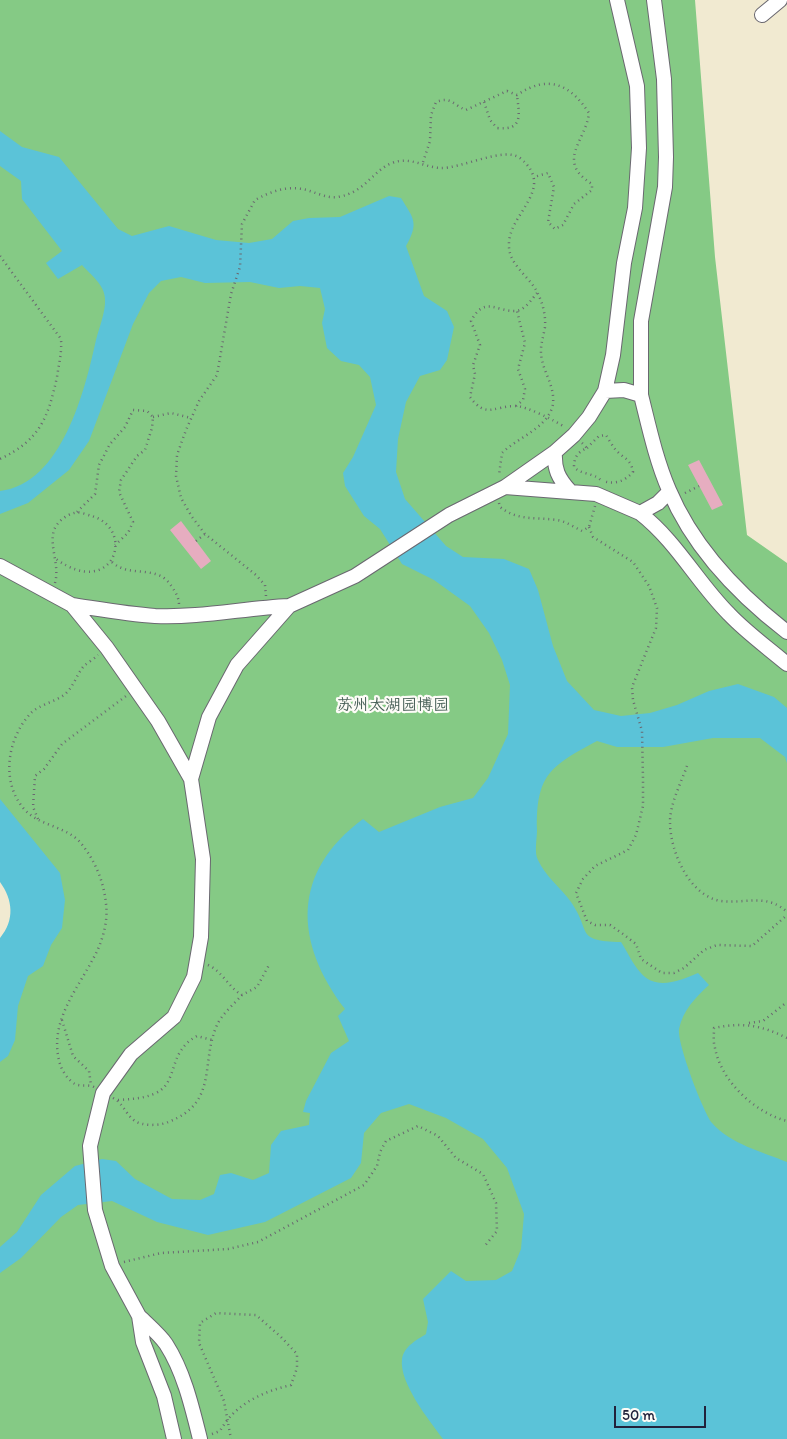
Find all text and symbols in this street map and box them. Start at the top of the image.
park label: 苏州太湖园博园 [337,696,449,716]
scale bar [617,1396,710,1428]
text: 50 m [622,1406,655,1424]

